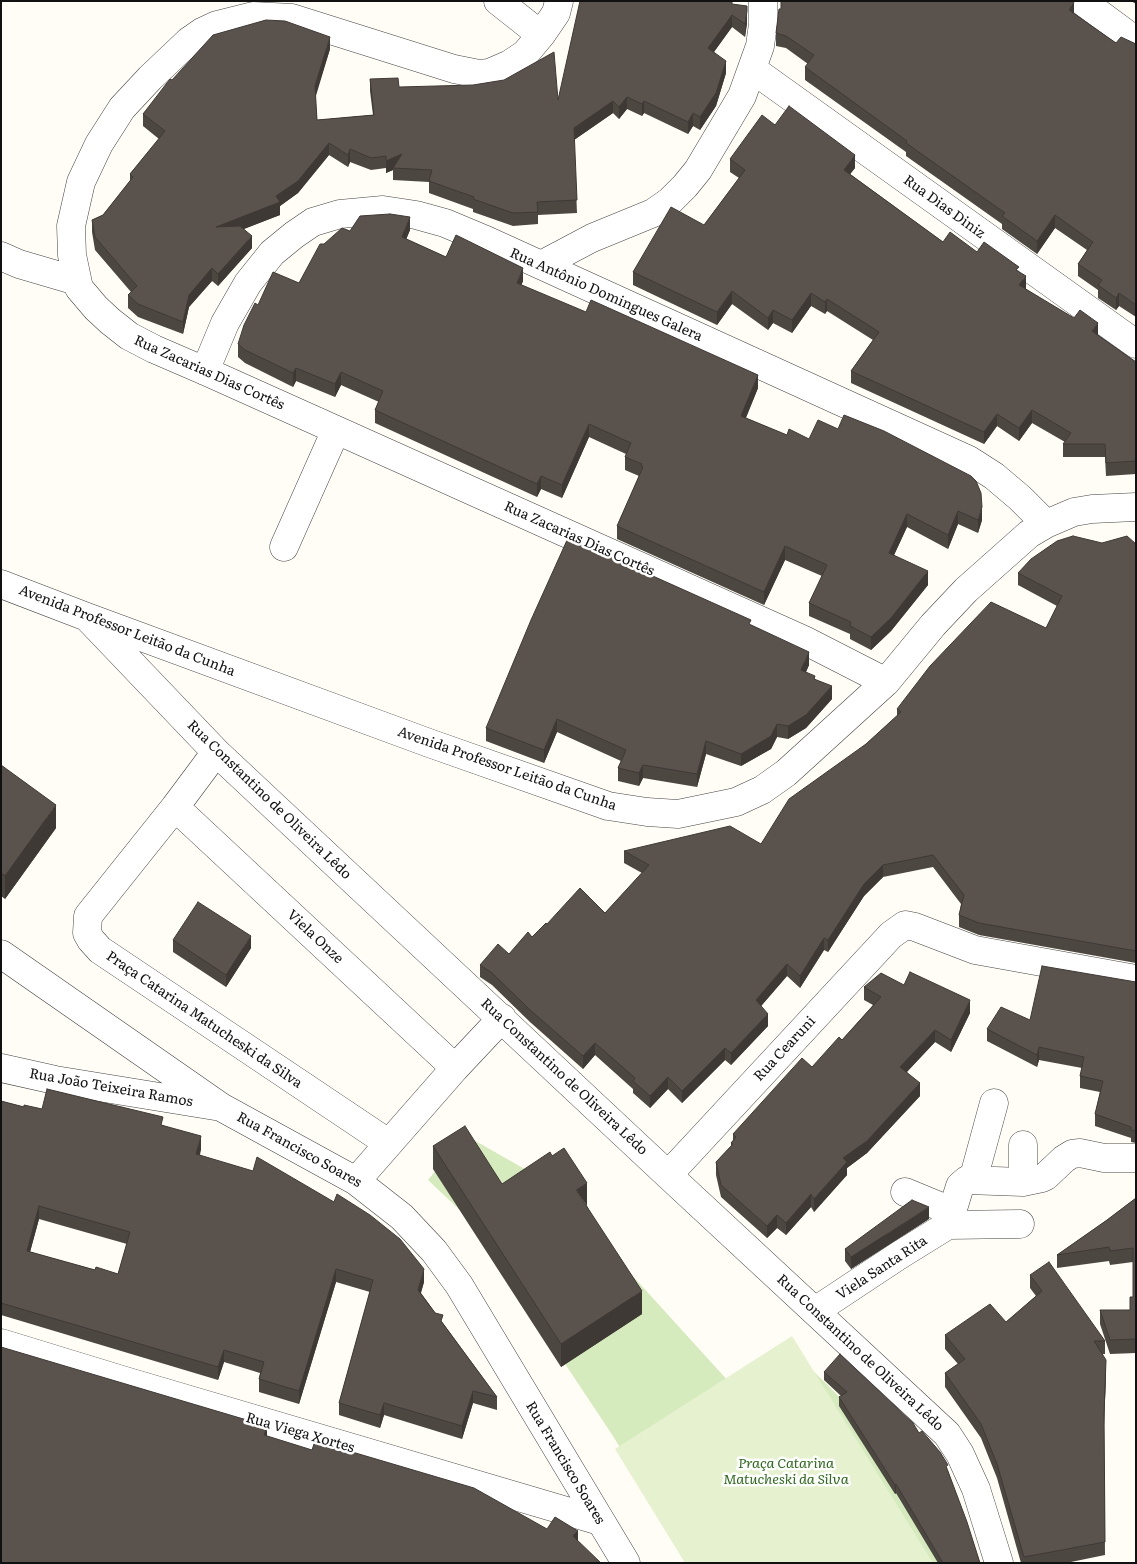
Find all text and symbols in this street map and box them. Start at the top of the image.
street label: Rua Dias Diniz [900,172,988,242]
street label: Rua Antônio Domingues Galera [507,245,705,345]
street label: Rua Zacarias Dias Cortês [131,332,287,414]
street label: Rua Zacarias Dias Cortês [501,498,657,580]
street label: Avenida Professor Leitão da Cunha [16,582,238,680]
street label: Rua Constantino de Oliveira Lêdo [183,717,355,883]
street label: Avenida Professor Leitão da Cunha [395,724,619,814]
street label: Viela Onze [283,907,347,967]
street label: Praça Catarina Matucheski da Silva [103,948,305,1092]
street label: Rua Constantino de Oliveira Lêdo [477,995,651,1159]
street label: Rua Cearuni [751,1013,819,1085]
street label: Rua João Teixeira Ramos [28,1065,194,1111]
street label: Rua Francisco Soares [234,1109,364,1191]
street label: Viela Santa Rita [834,1232,930,1304]
street label: Rua Constantino de Oliveira Lêdo [773,1271,947,1435]
street label: Rua Francisco Soares [522,1399,608,1527]
street label: Rua Viega Xortes [244,1409,356,1457]
park label: Praça Catarina Matucheski da Silva [723,1456,849,1488]

